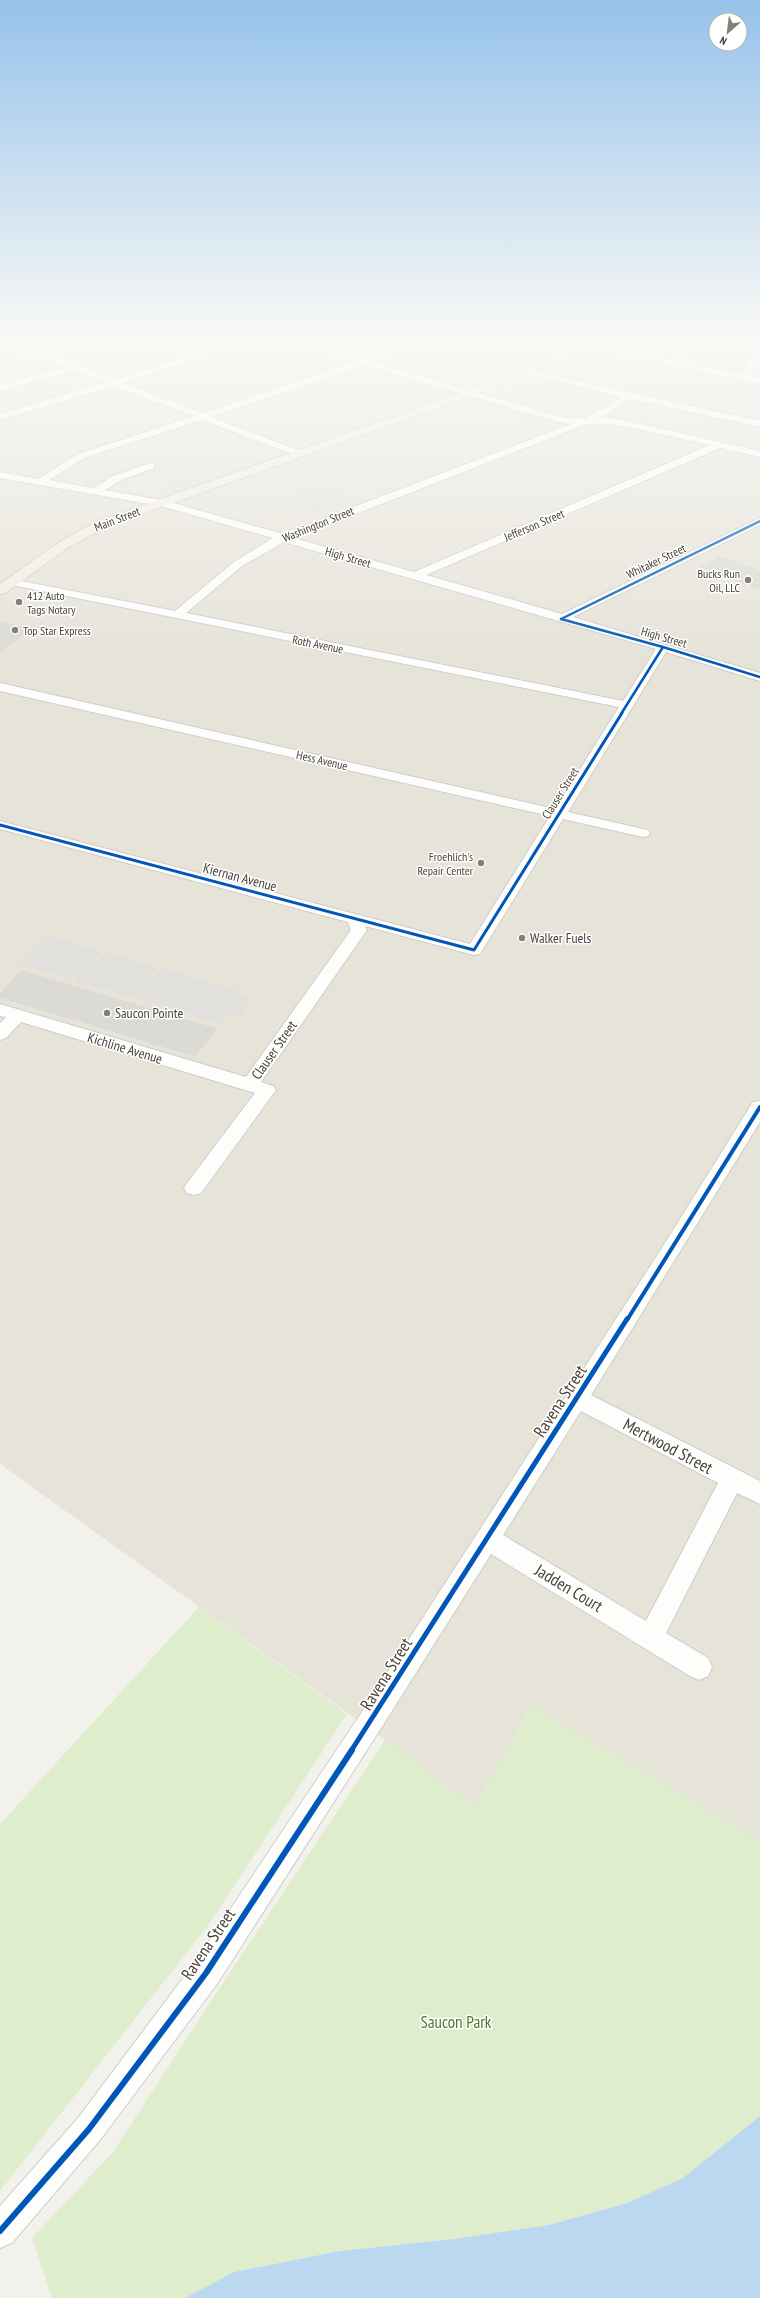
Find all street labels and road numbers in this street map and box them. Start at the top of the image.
street label: Main Street [92,503,143,535]
street label: Washington Street [280,503,357,545]
street label: Jefferson Street [501,505,567,545]
street label: Whitaker Street [624,540,689,582]
street label: High Street [323,543,373,571]
street label: High Street [639,623,689,651]
street label: Roth Avenue [291,632,345,656]
street label: Hess Avenue [295,747,349,773]
street label: Clauser Street [538,764,582,822]
street label: Kiernan Avenue [201,859,279,896]
street label: Clauser Street [247,1017,301,1083]
street label: Kichline Avenue [85,1028,165,1068]
street label: Ravena Street [529,1361,592,1441]
street label: Mertwood Street [619,1413,717,1479]
street label: Jadden Court [530,1559,607,1617]
street label: Ravena Street [355,1633,417,1714]
street label: Ravena Street [176,1904,240,1984]

